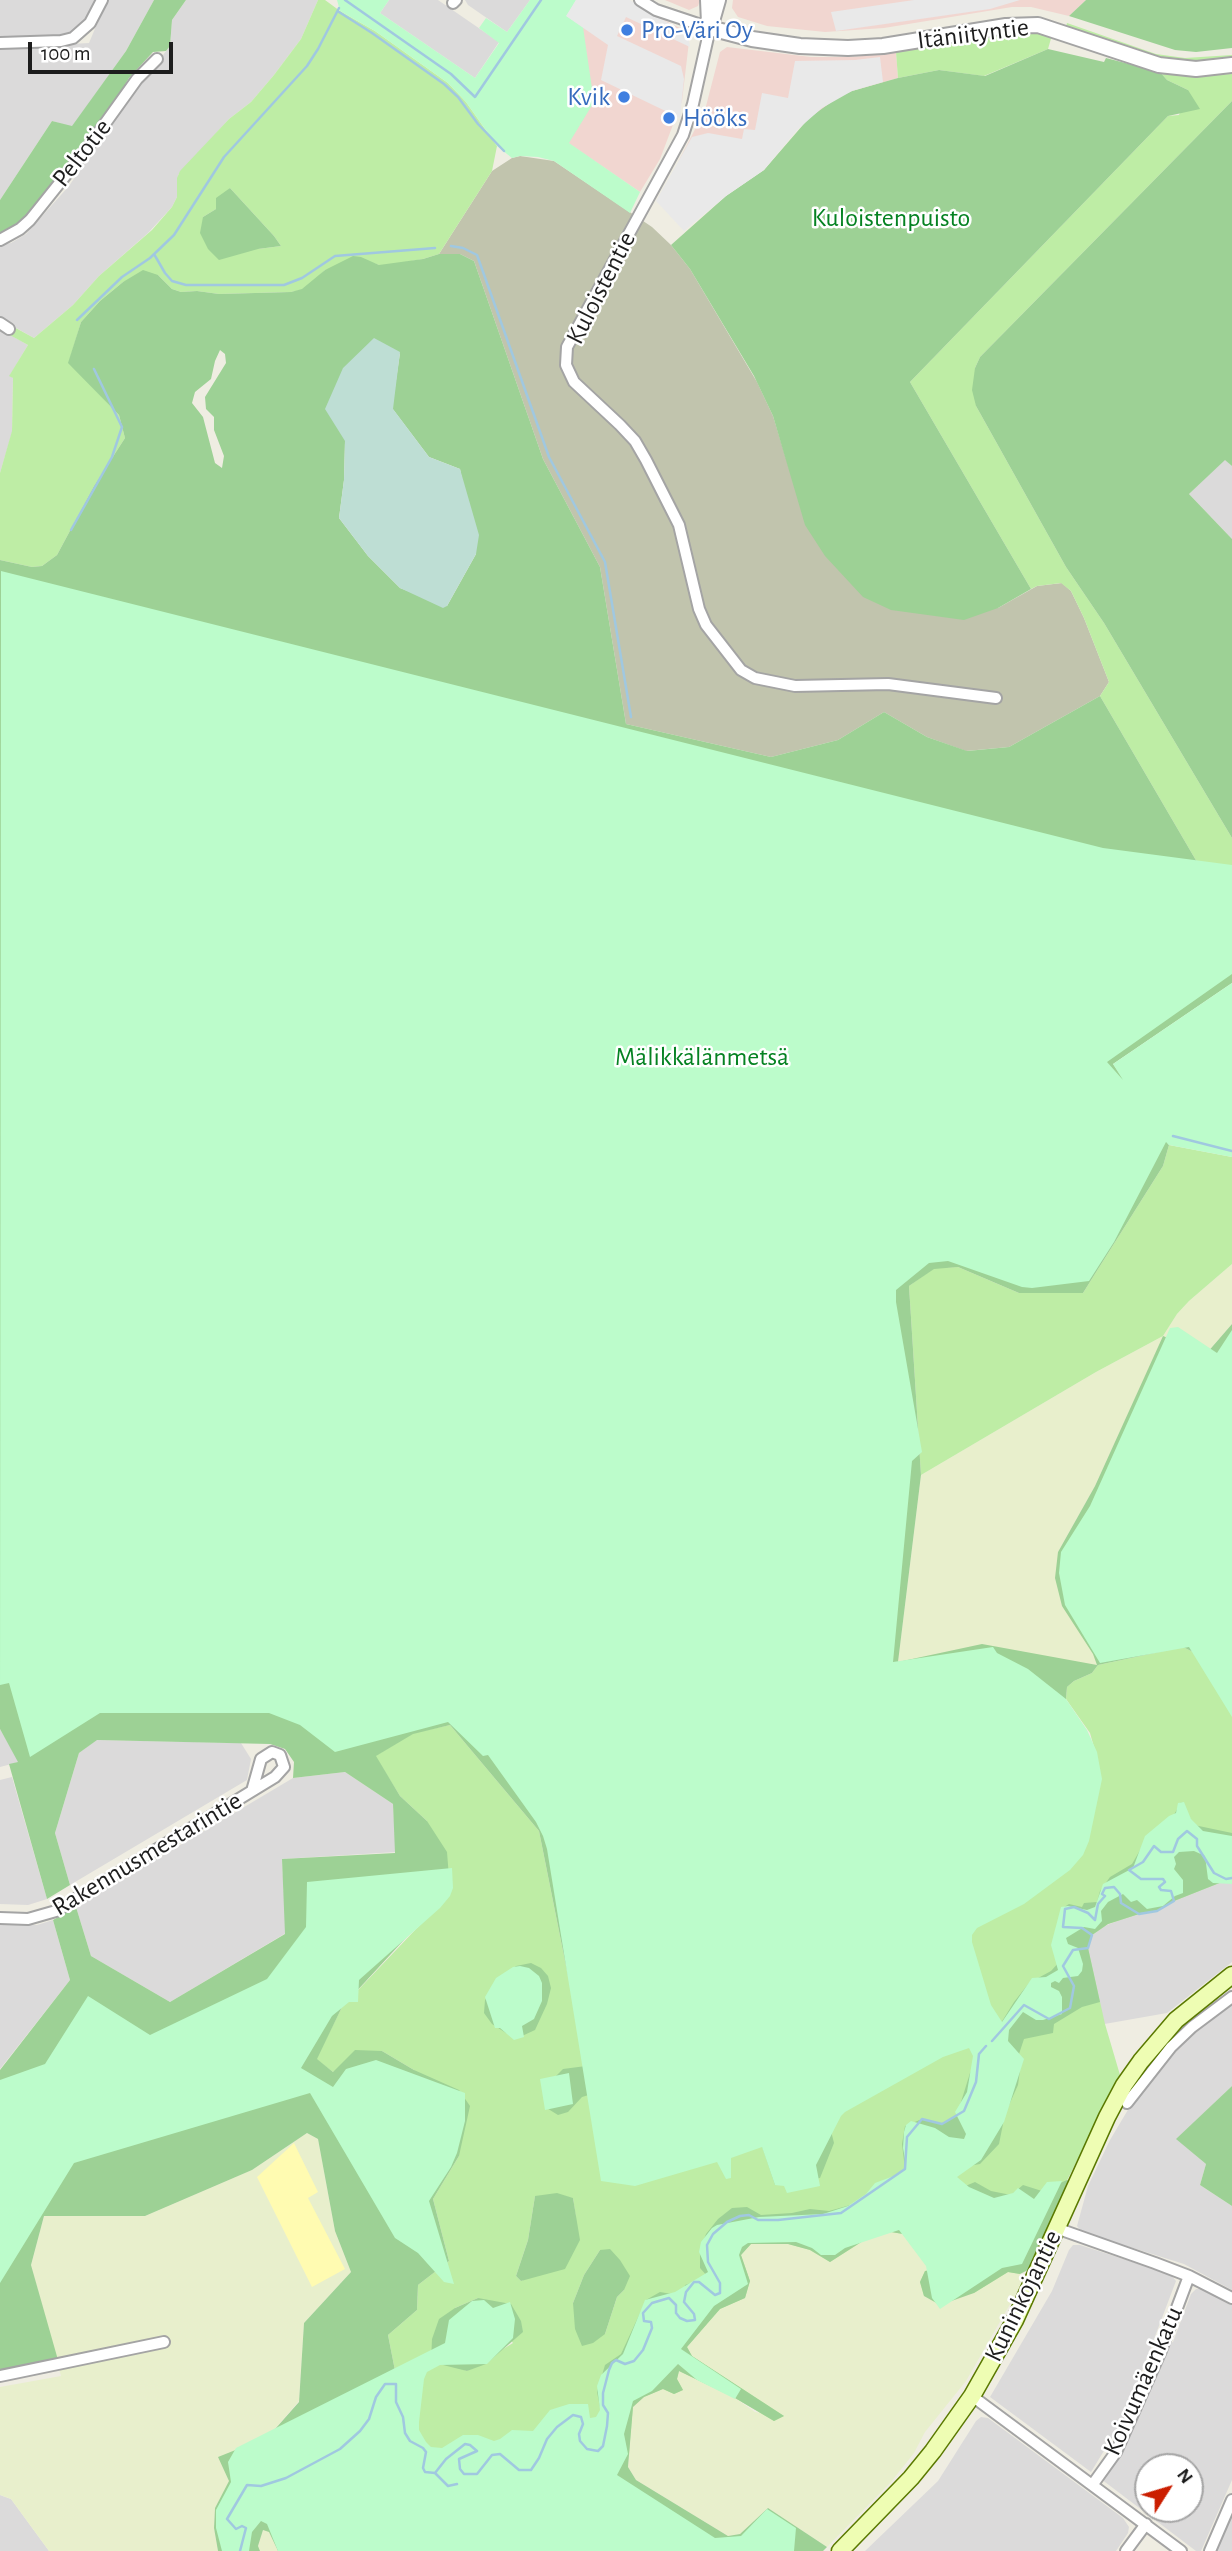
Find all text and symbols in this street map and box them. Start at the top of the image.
street label: Itäniityntie [915,12,1031,56]
place label: Pro-Väri Oy [641,14,753,46]
marker: Pro-Väri Oy [619,22,635,38]
scale bar [32,28,177,72]
text: 100 m [41,43,91,64]
place label: Kvik [567,81,610,113]
marker: Kvik [616,89,632,105]
place label: Hööks [683,102,747,134]
marker: Hööks [661,110,677,126]
street label: Peltotie [46,113,118,193]
park label: Kuloistenpuisto [812,202,970,234]
street label: Kuloistentie [559,227,643,349]
park label: Mälikkälänmetsä [615,1041,789,1073]
street label: Rakennusmestarintie [46,1785,248,1923]
street label: Kuninkojantie [978,2225,1068,2367]
street label: Koivumäenkatu [1096,2302,1190,2460]
north arrow [1134,2453,1204,2523]
text: N [1173,2465,1196,2487]

